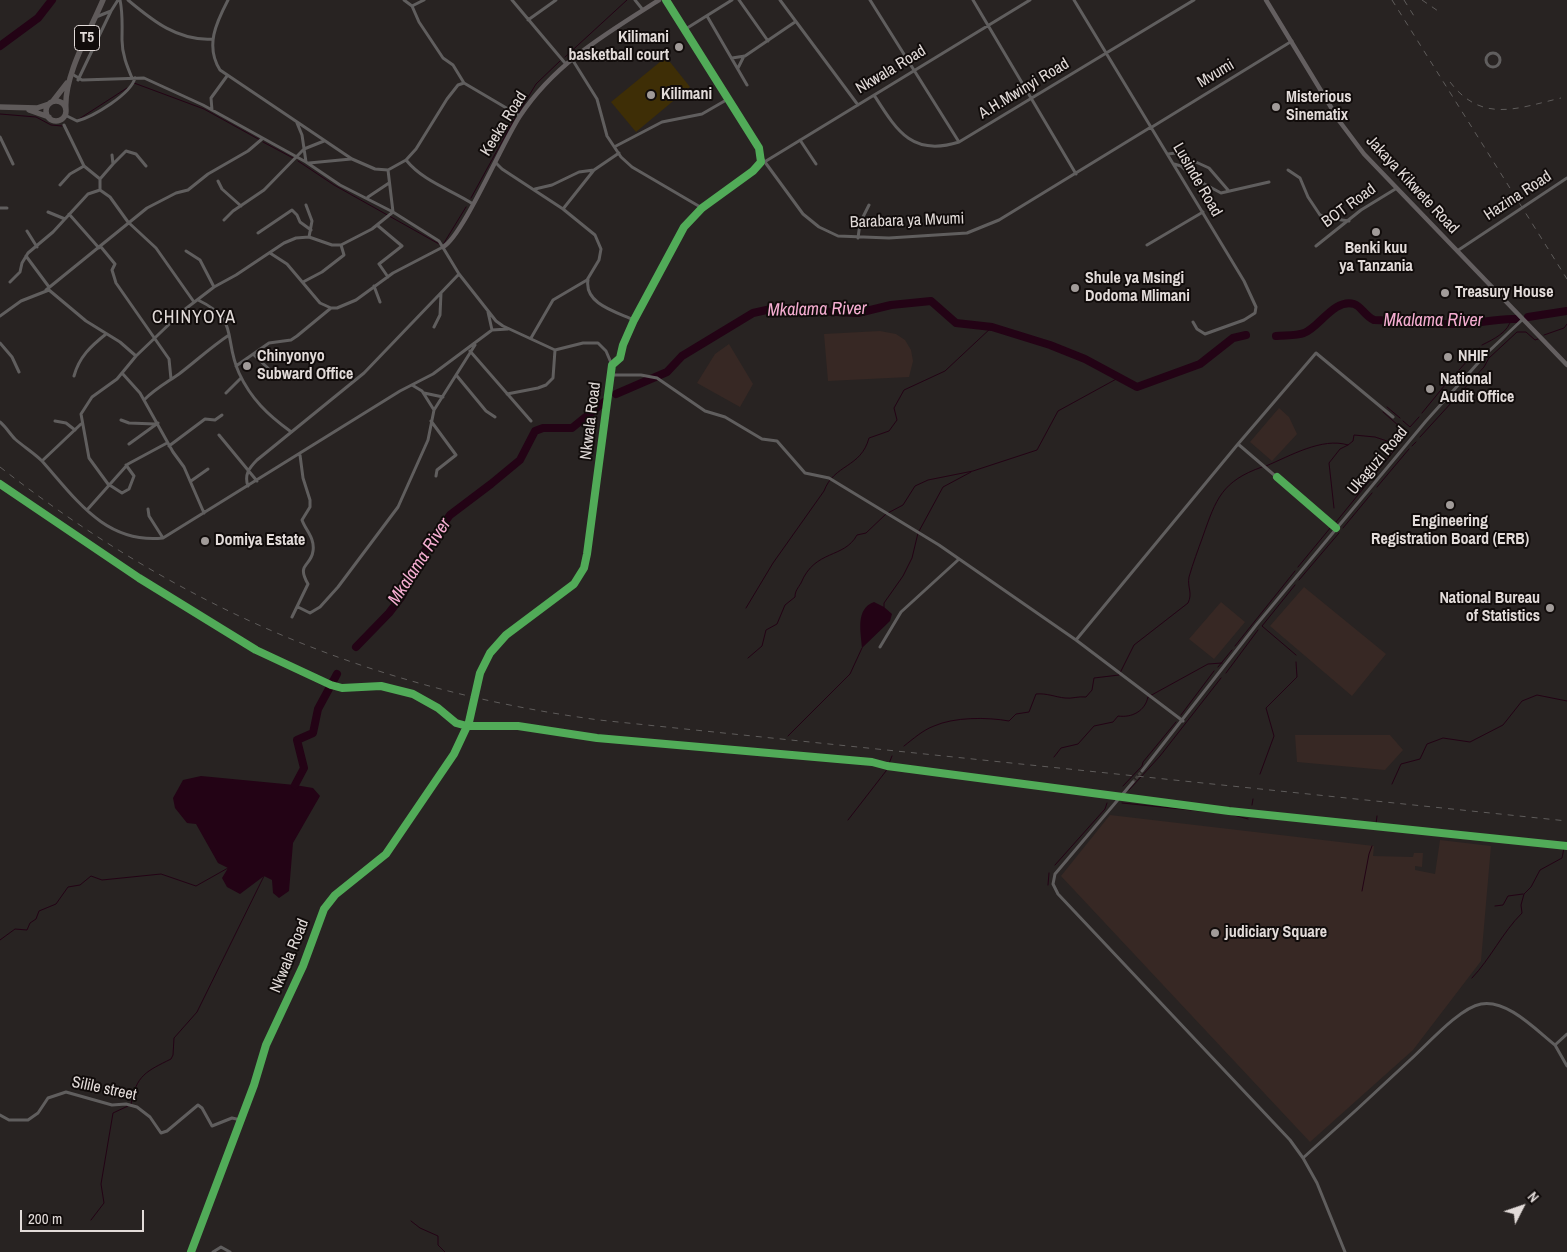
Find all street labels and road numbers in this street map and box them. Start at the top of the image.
road number: T5 [74,26,100,50]
street label: Nkwala Road [853,42,929,98]
street label: A.H.Mwinyi Road [975,54,1073,124]
street label: Mvumi [1194,56,1238,92]
street label: Keeka Road [477,88,531,160]
street label: Jakaya Kikwete Road [1362,132,1462,238]
street label: Lusinde Road [1168,140,1226,220]
street label: Hazina Road [1481,167,1555,225]
street label: BOT Road [1318,180,1380,232]
street label: Barabara ya Mvumi [849,209,965,233]
street label: Nkwala Road [577,381,605,461]
street label: Ukaguzi Road [1344,423,1412,499]
street label: Nkwala Road [266,916,314,996]
street label: Silile street [70,1073,138,1105]

